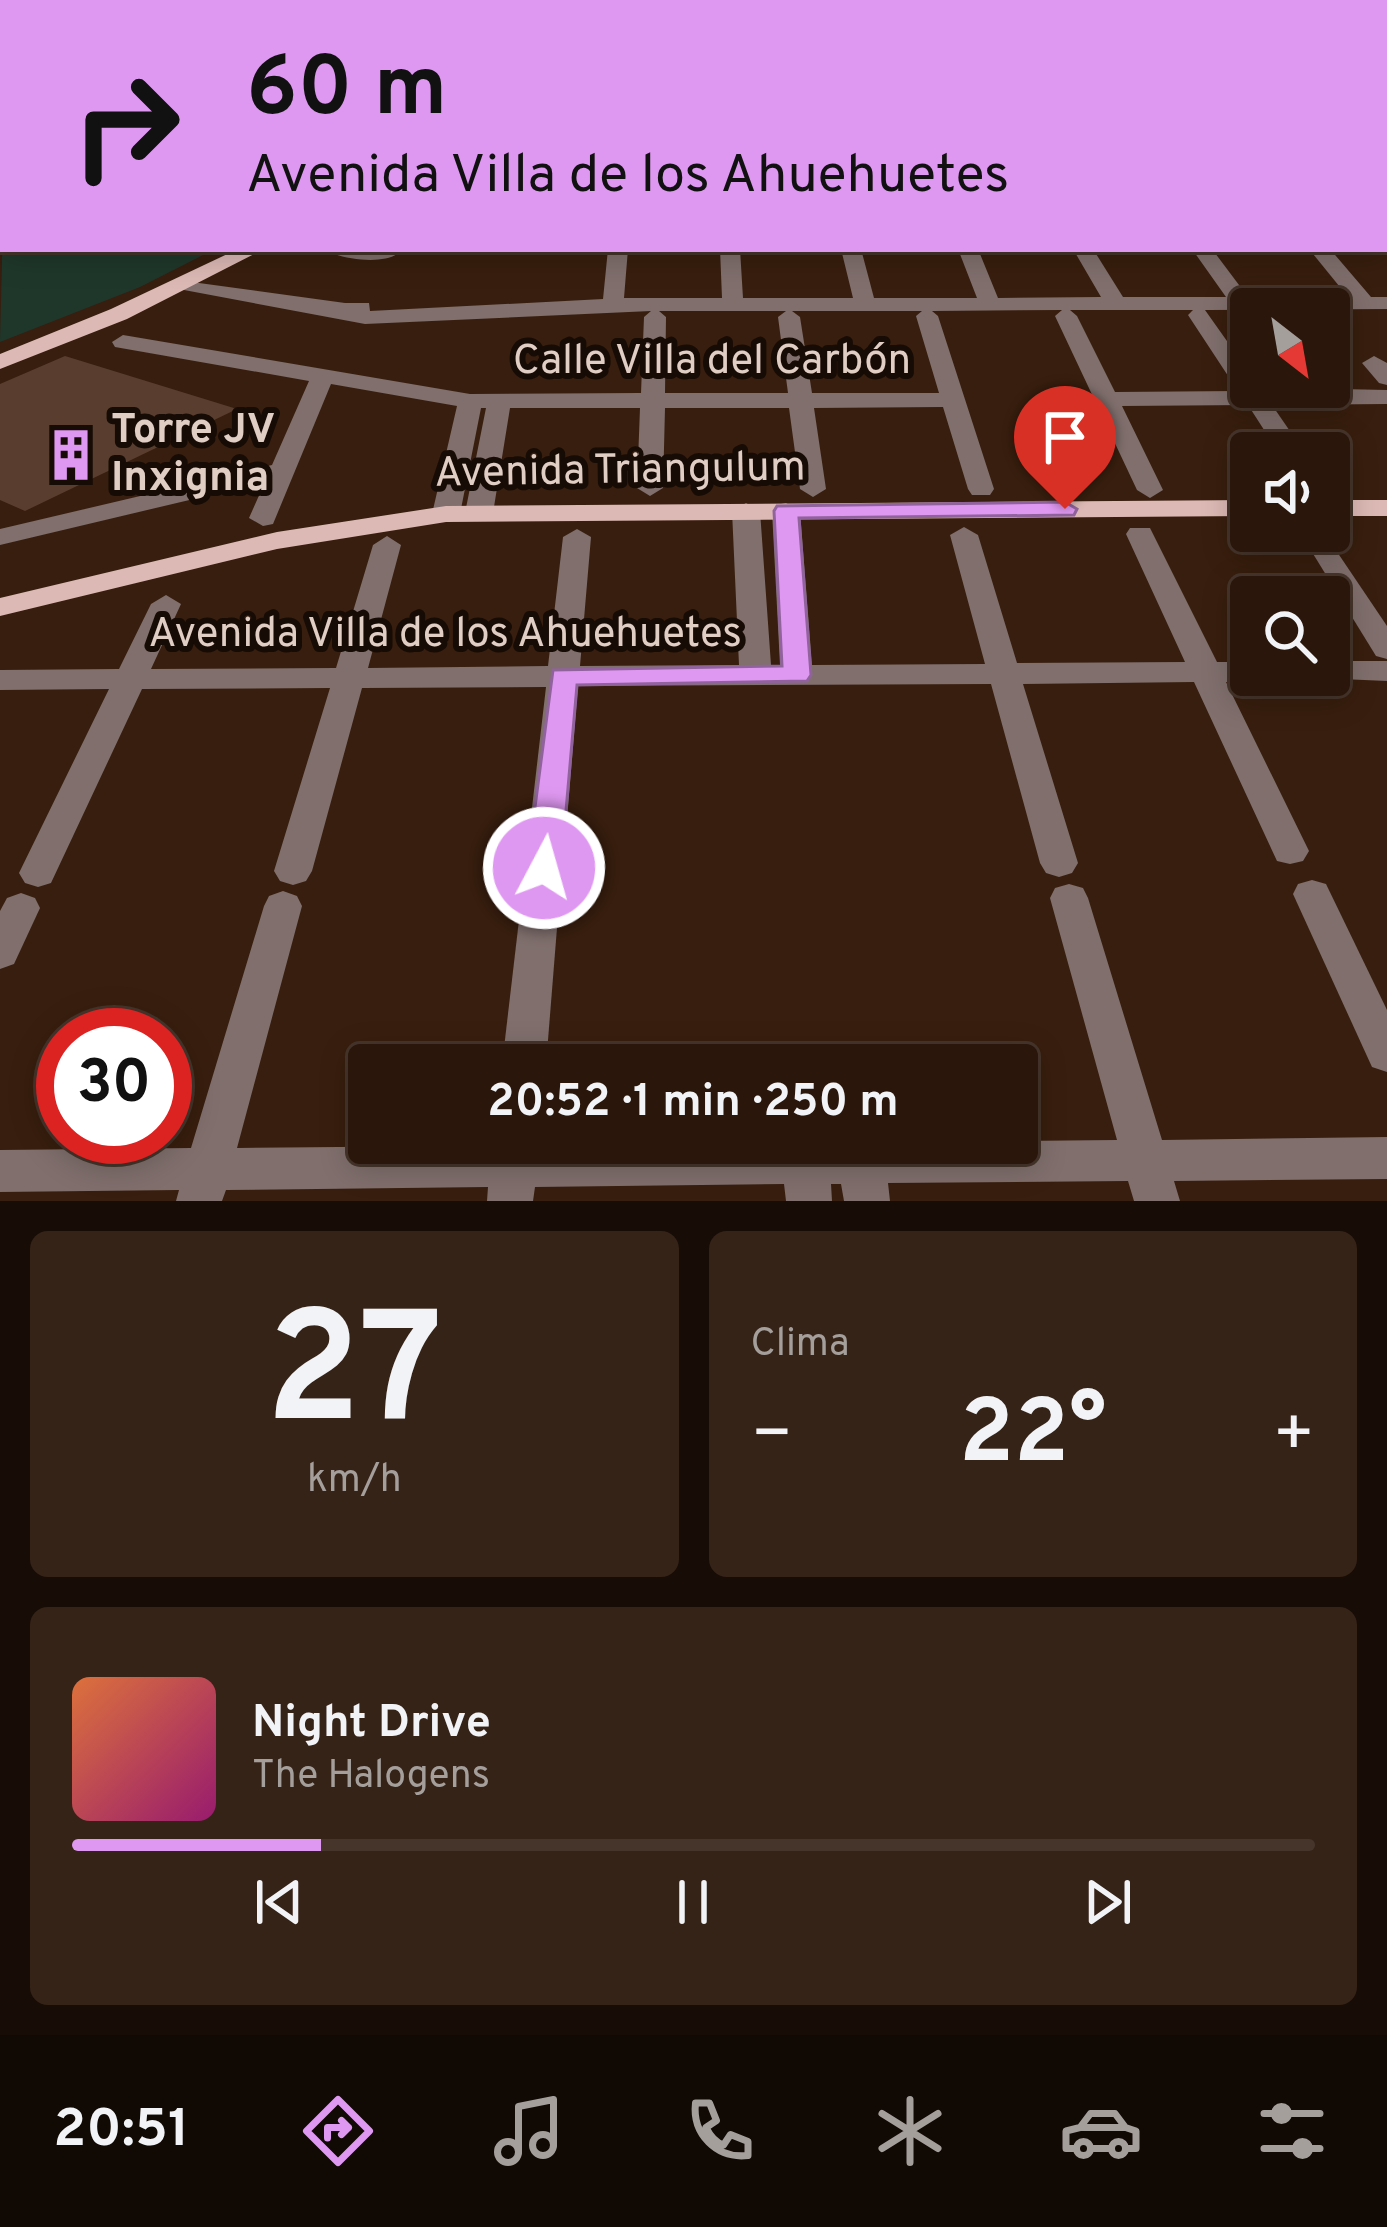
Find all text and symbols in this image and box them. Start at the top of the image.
text: 60 m [246,39,447,145]
icon: right [48,48,204,204]
text: Avenida Villa de los Ahuehuetes [246,143,1009,212]
north arrow [1230,288,1350,408]
map controls [1230,288,1350,696]
street label: Calle Villa del Carbón [513,336,911,389]
pin [1014,386,1116,509]
icon: arrive [1032,404,1098,470]
place label: Torre JV Inxignia [111,405,275,506]
building icon: Torre JV Inxignia [42,426,100,484]
button: sound [1230,432,1350,552]
street label: Avenida Triangulum [434,442,806,502]
button: search [1230,576,1350,696]
street label: Avenida Villa de los Ahuehuetes [148,609,742,662]
position arrow [481,805,607,931]
speed limit sign: 30 [36,1008,192,1164]
text: 20:52 · 1 min · 250 m [487,1075,899,1132]
text: 27 [265,1280,443,1478]
text: Clima [751,1321,850,1370]
text: 22° [959,1381,1107,1494]
text: − [751,1396,793,1479]
text: + [1272,1396,1315,1479]
text: km/h [307,1457,402,1506]
text: Night Drive [252,1696,491,1753]
text: The Halogens [252,1753,490,1802]
icon: previous [246,1869,312,1935]
icon: pause [660,1869,726,1935]
icon: next [1075,1869,1141,1935]
icon: directions [296,2089,380,2173]
icon: music [487,2089,571,2173]
icon: phone [678,2089,762,2173]
icon: climate [868,2089,952,2173]
icon: car [1059,2089,1143,2173]
icon: filters [1250,2089,1334,2173]
text: 20:51 [53,2097,190,2166]

